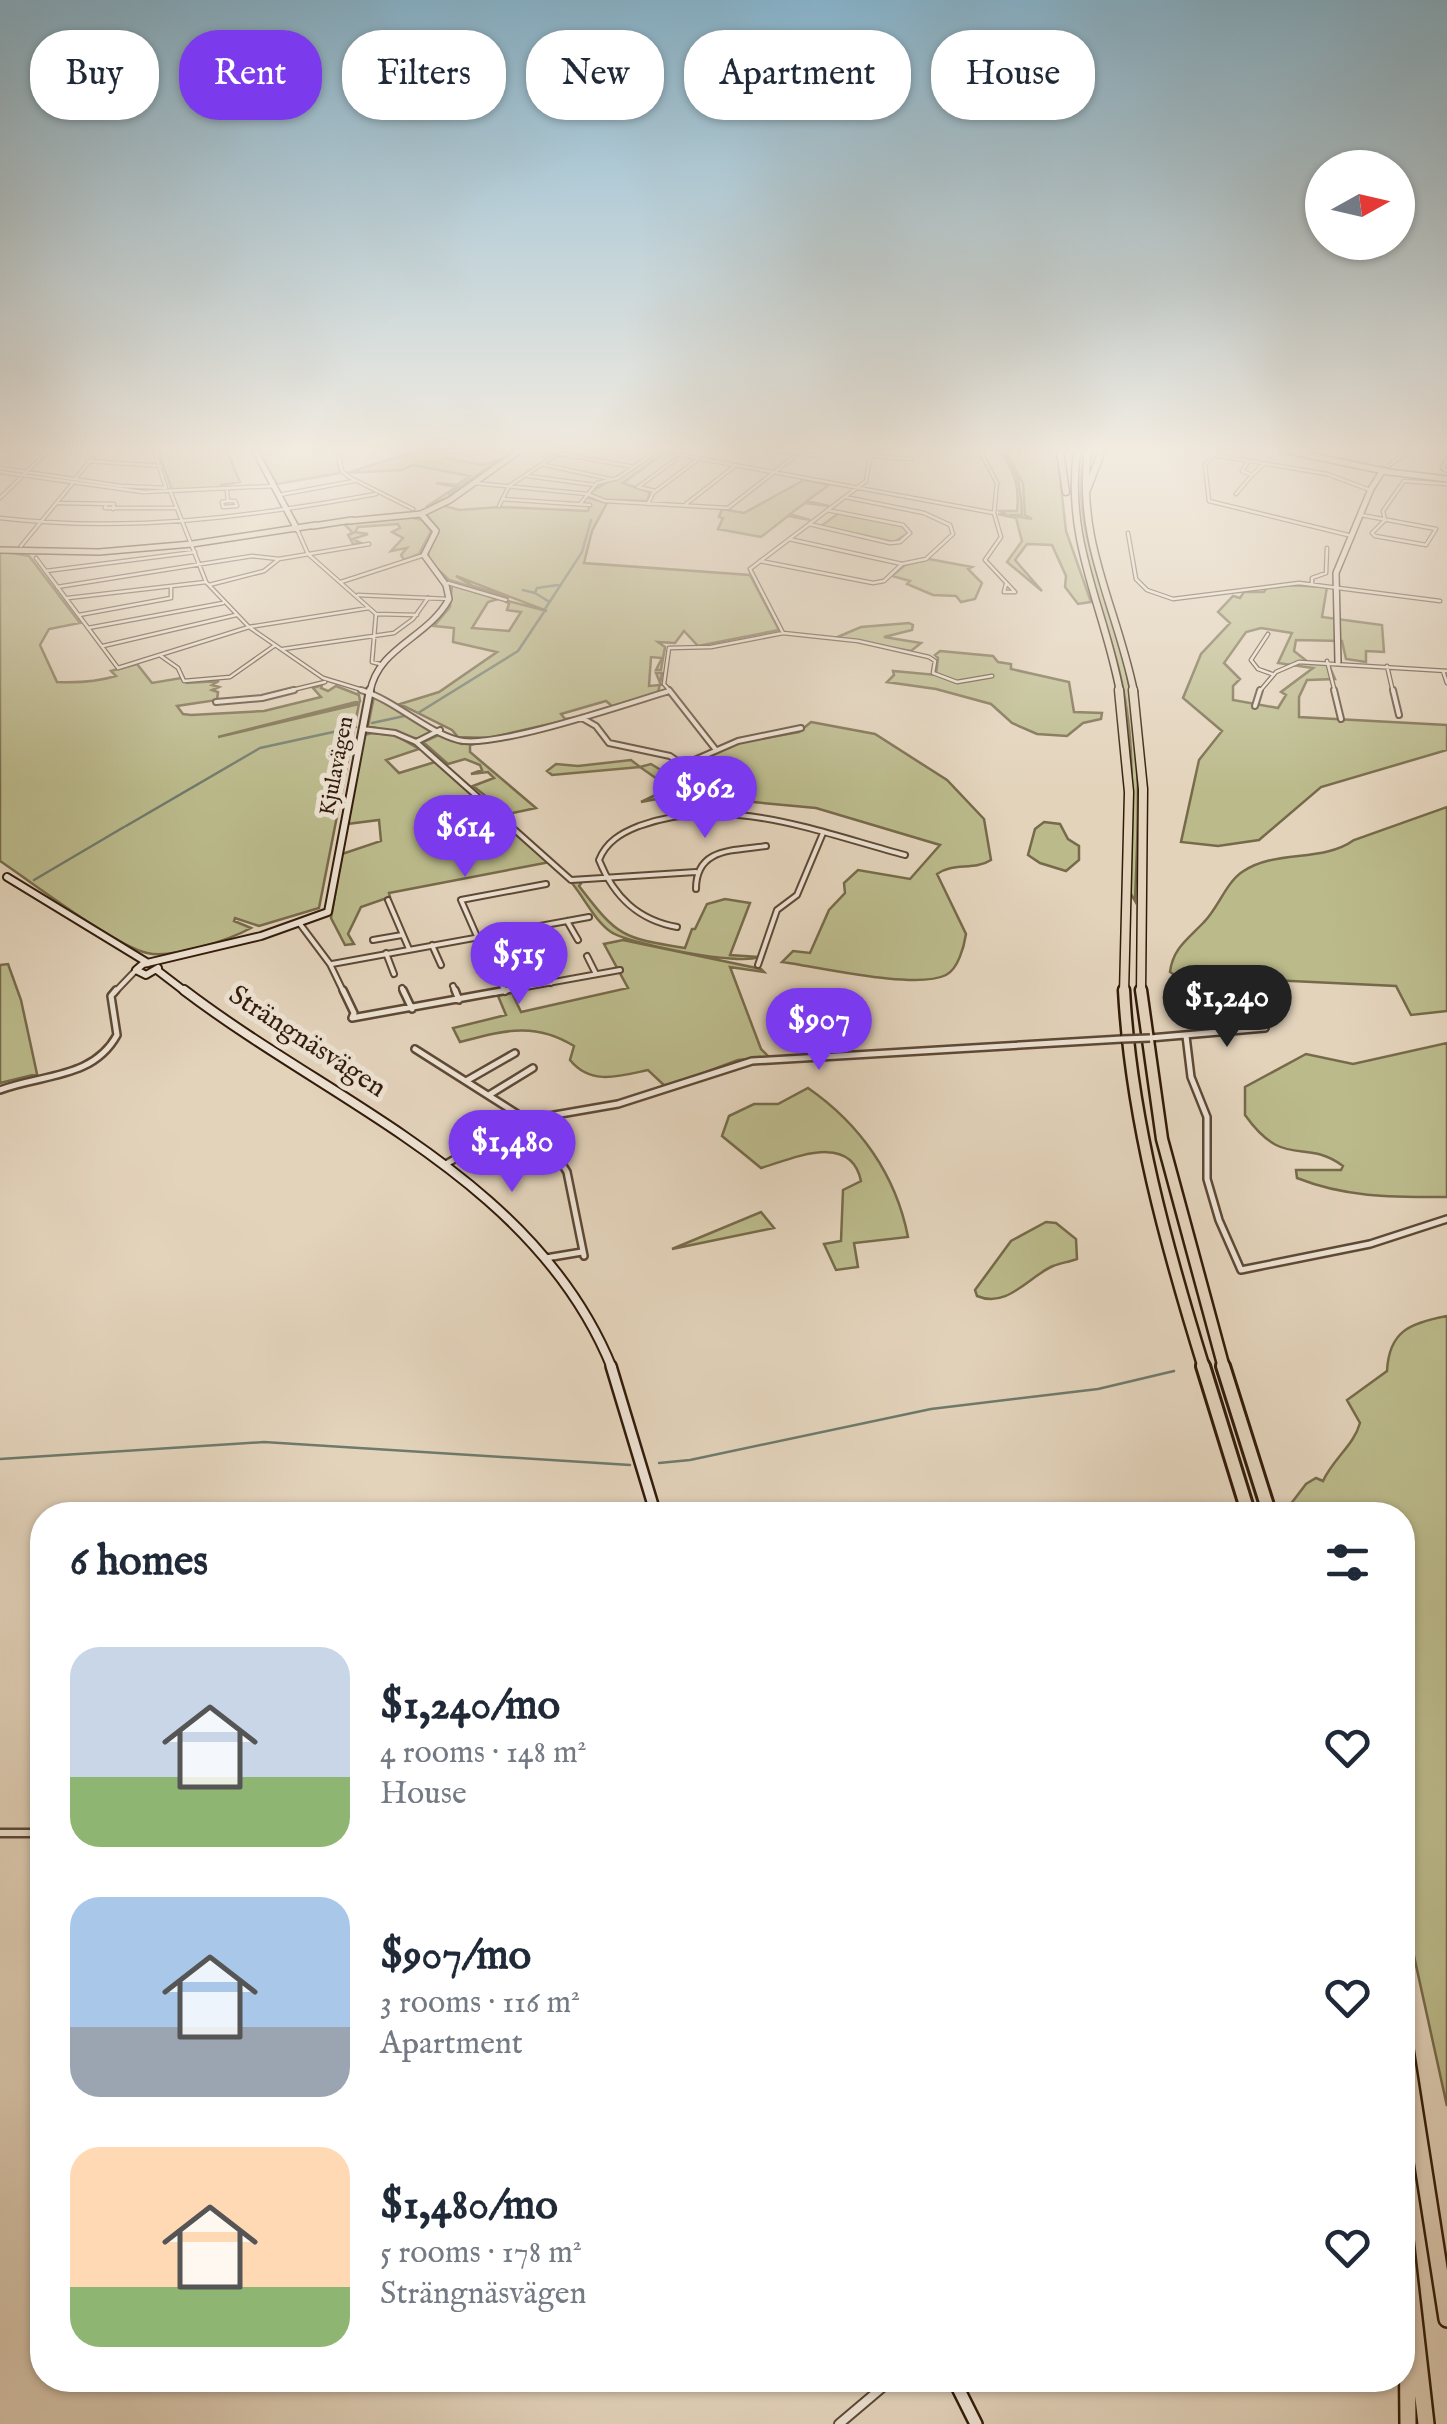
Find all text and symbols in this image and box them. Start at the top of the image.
chip: Buy [30,30,159,120]
chip: Rent [179,30,322,120]
chip: Filters [342,30,506,120]
chip: New [526,30,664,120]
chip: Apartment [684,30,911,120]
chip: House [931,30,1095,120]
north arrow [1305,150,1415,260]
map controls [1305,150,1415,260]
street label: Kjulavägen [314,714,360,818]
pin: $962 [646,756,764,841]
text: $962 [675,768,735,809]
pin: $614 [406,795,524,880]
text: $614 [436,807,494,848]
pin: $515 [460,922,578,1007]
text: $515 [493,934,545,975]
pin: $1,240 [1146,965,1308,1050]
text: $1,240 [1185,977,1269,1018]
street label: Strängnäsvägen [222,978,392,1106]
pin: $907 [760,988,878,1073]
text: $907 [788,1000,850,1041]
pin: $1,480 [431,1110,593,1195]
text: $1,480 [471,1122,553,1163]
icon: filters [1320,1535,1375,1590]
text: 6 homes [70,1536,208,1589]
text: $1,240/mo [380,1680,560,1733]
icon: home [150,1687,270,1807]
icon: heart [1320,1720,1375,1775]
text: 4 rooms · 148 m² [380,1733,587,1774]
text: House [380,1774,467,1815]
text: $907/mo [380,1930,531,1983]
icon: home [150,1937,270,2057]
icon: heart [1320,1970,1375,2025]
text: 3 rooms · 116 m² [380,1983,580,2024]
text: Apartment [380,2024,523,2065]
text: $1,480/mo [380,2180,558,2233]
icon: home [150,2187,270,2307]
icon: heart [1320,2220,1375,2275]
text: 5 rooms · 178 m² [380,2233,582,2274]
text: Strängnäsvägen [380,2274,587,2315]

